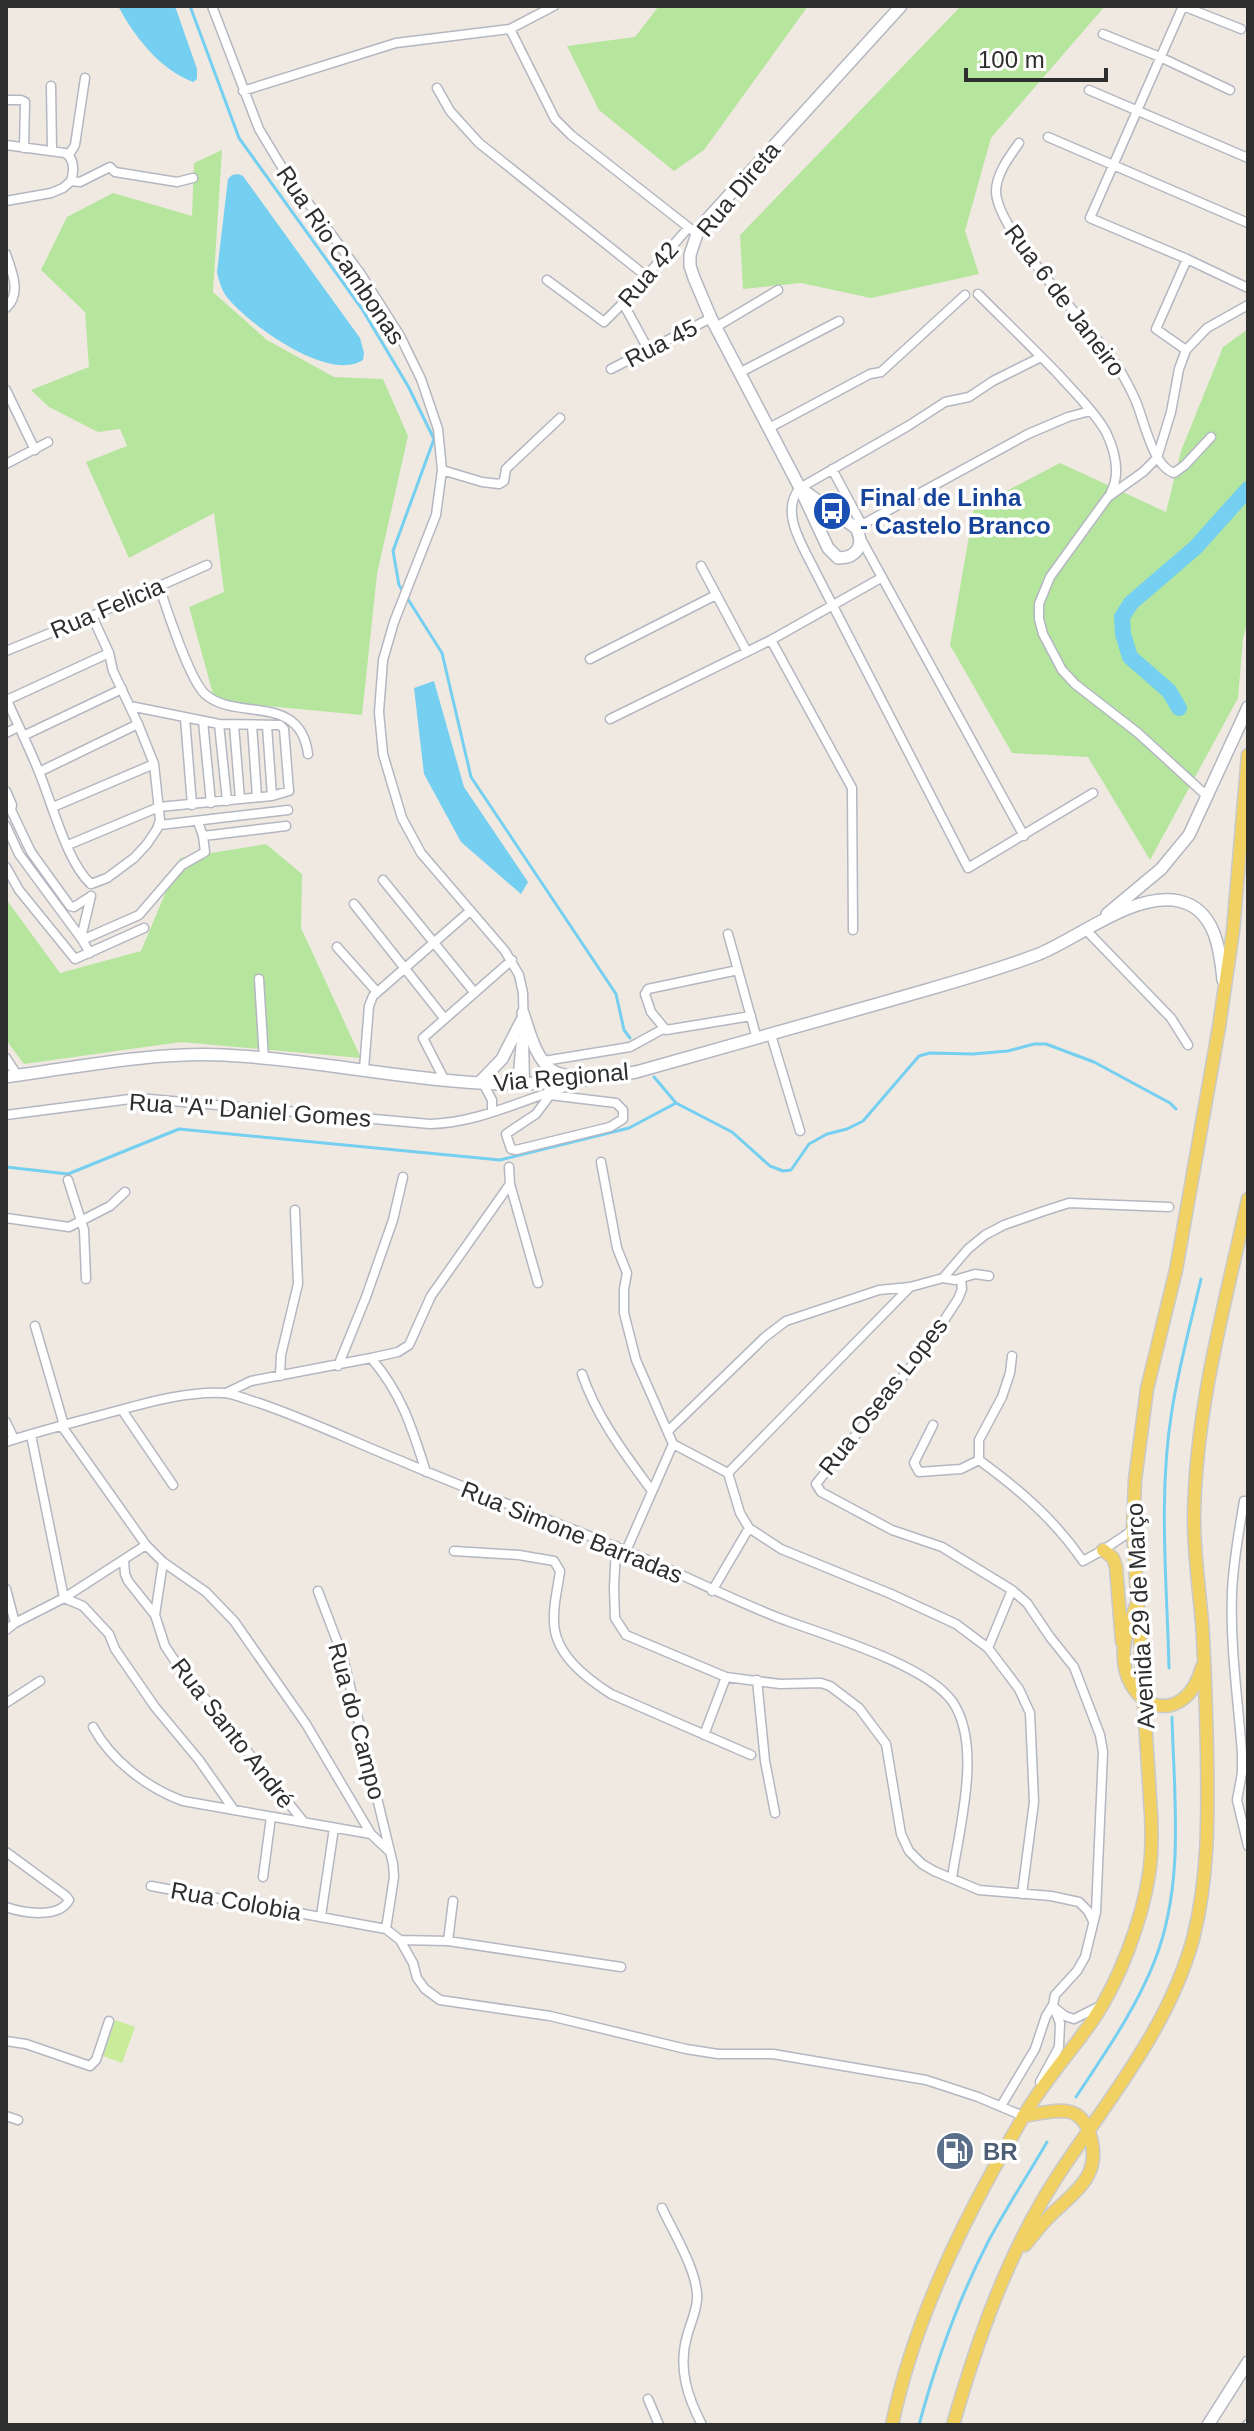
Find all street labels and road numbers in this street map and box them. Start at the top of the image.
street label: Rua Direta [691,136,786,242]
street label: Rua Rio Cambonas [271,161,411,349]
street label: Rua 6 de Janeiro [999,219,1131,381]
street label: Rua 42 [612,236,684,312]
street label: Rua 45 [620,313,702,373]
street label: Rua Felicia [46,572,168,644]
street label: Via Regional [492,1058,630,1096]
street label: Rua "A" Daniel Gomes [128,1088,372,1132]
street label: Rua Oseas Lopes [813,1312,953,1480]
street label: Rua Simone Barradas [457,1475,687,1589]
street label: Avenida 29 de Março [1121,1502,1159,1730]
street label: Rua do Campo [323,1640,391,1802]
street label: Rua Santo André [166,1653,300,1813]
street label: Rua Colobia [169,1876,304,1926]

